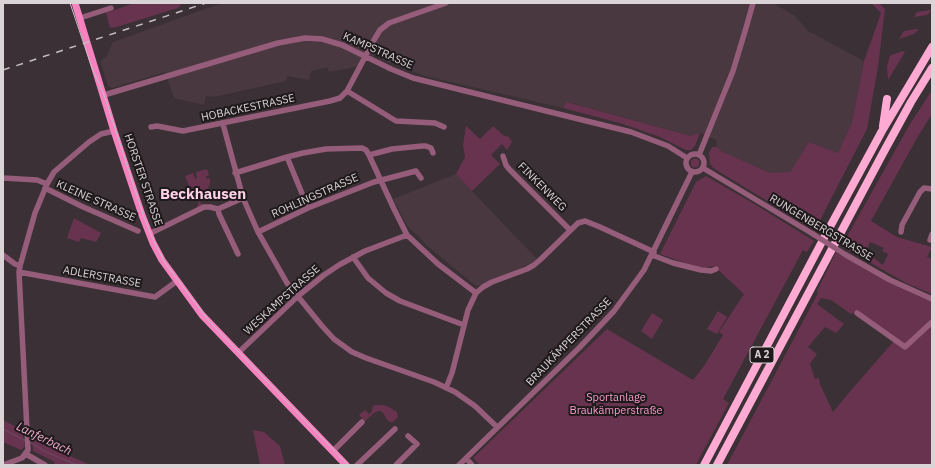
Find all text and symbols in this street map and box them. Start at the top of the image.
street label: KAMPSTRASSE [341,30,415,72]
street label: HOBACKESTRASSE [200,92,296,124]
street label: HORSTER STRASSE [121,132,165,228]
street label: FINKENWEG [515,160,569,214]
street label: ROHLINGSTRASSE [270,171,360,221]
street label: KLEINE STRASSE [54,178,138,224]
district label: Beckhausen [160,186,246,204]
street label: RUNGENBERGSTRASSE [767,192,875,264]
street label: WESKAMPSTRASSE [241,262,323,338]
street label: ADLERSTRASSE [62,264,142,290]
street label: BRAUKÄMPERSTRASSE [523,295,615,389]
road number: A 2 [750,347,774,363]
park label: Sportanlage Braukämperstraße [569,391,663,417]
water label: Lanferbach [14,419,74,459]

